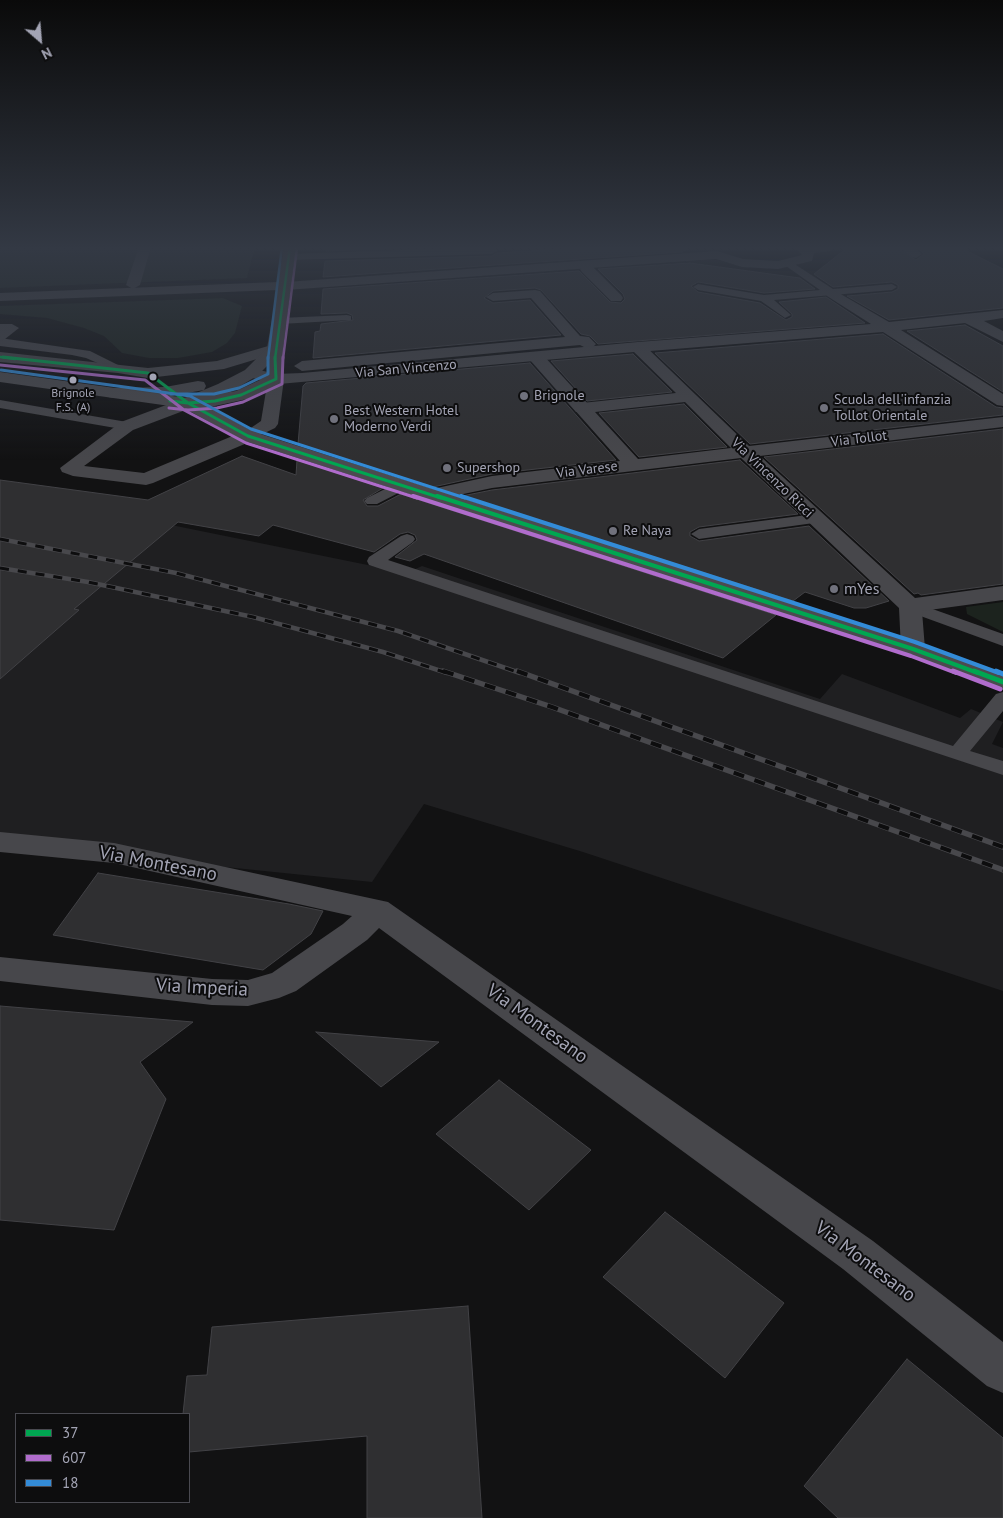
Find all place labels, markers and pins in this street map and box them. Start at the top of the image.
unlabelled marker [148,372,158,382]
marker: Brignole F.S. (A) [68,375,78,385]
place label: Brignole F.S. (A) [51,387,95,415]
place label: Brignole [534,388,585,404]
marker: Brignole [518,390,530,402]
place label: Scuola dell'infanzia Tollot Orientale [834,392,951,424]
marker: Scuola dell'infanzia Tollot Orientale [818,402,830,414]
place label: Best Western Hotel Moderno Verdi [344,403,458,436]
marker: Best Western Hotel Moderno Verdi [328,413,340,425]
place label: Supershop [457,460,520,476]
marker: Supershop [441,462,453,474]
place label: Re Naya [623,523,671,539]
marker: Re Naya [607,525,619,537]
place label: mYes [844,579,879,599]
marker: mYes [828,583,840,595]

